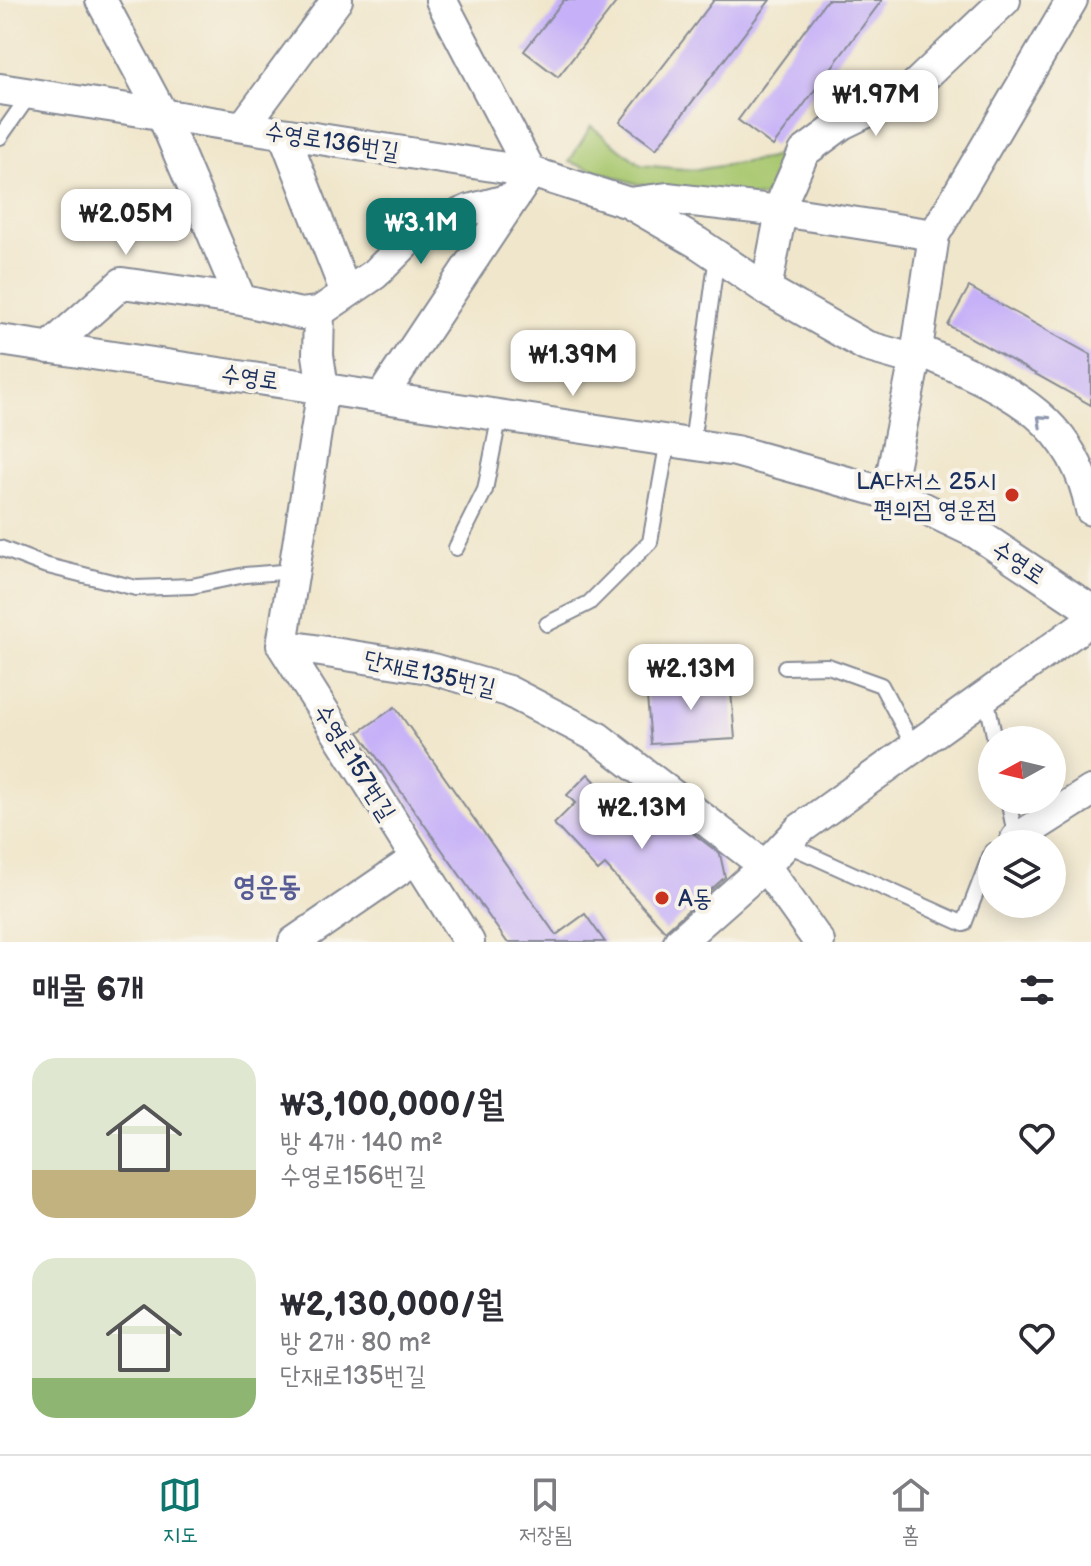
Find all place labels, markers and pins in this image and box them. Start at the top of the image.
pin: ₩1.97M [811,70,941,138]
pin: ₩2.05M [61,189,191,257]
pin: ₩3.1M [365,198,477,266]
pin: ₩1.39M [508,330,638,398]
place label: LA다저스 25시 편의점 영운점 [856,467,996,524]
marker: LA다저스 25시 편의점 영운점 [1003,486,1021,504]
pin: ₩2.13M [626,644,756,712]
pin: ₩2.13M [577,783,707,851]
place label: A동 [678,884,712,913]
marker: A동 [653,889,671,907]

